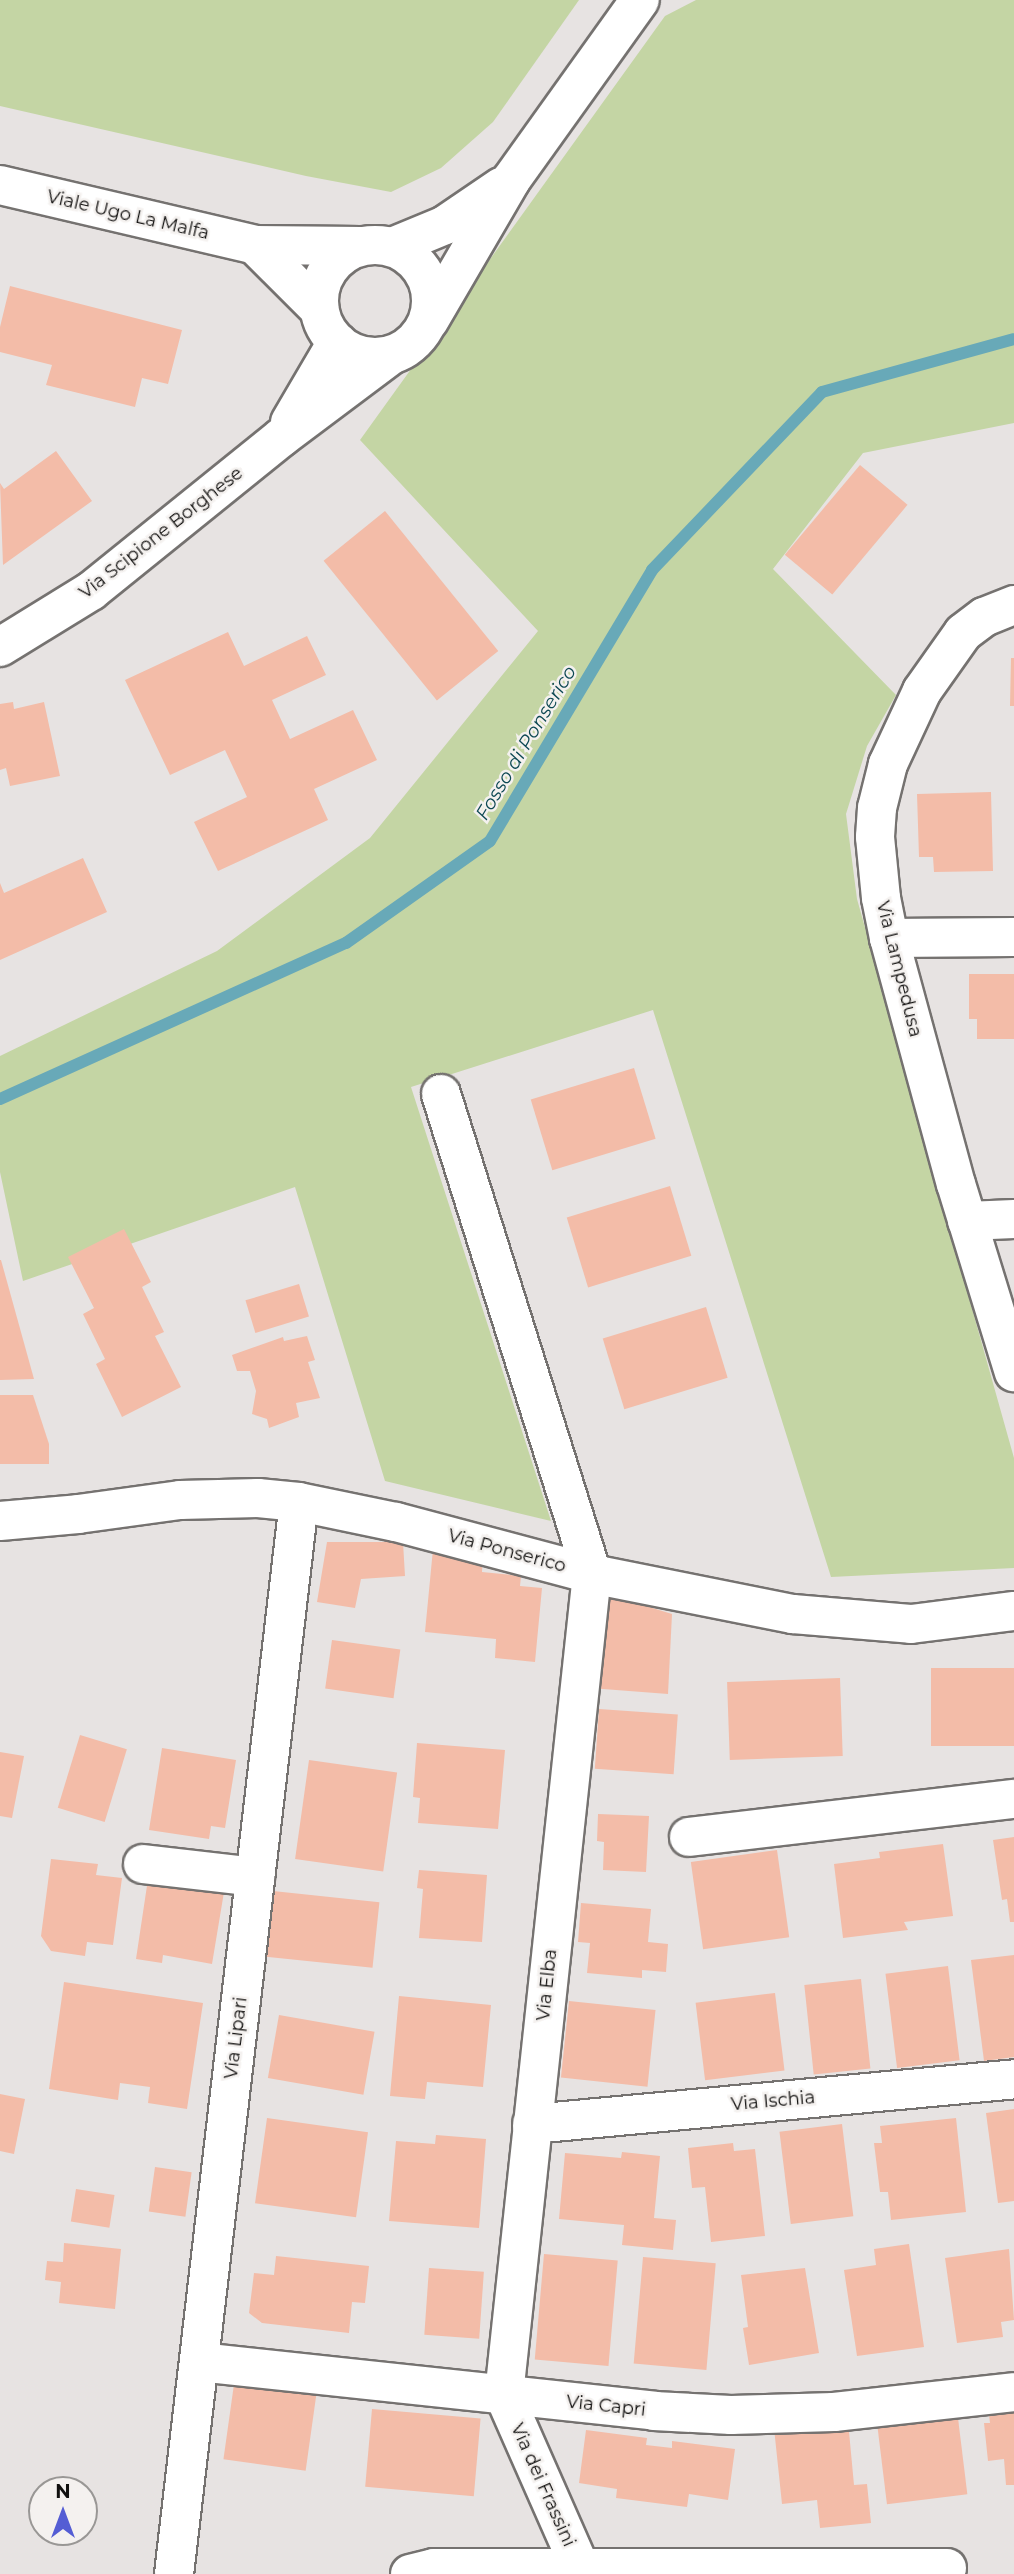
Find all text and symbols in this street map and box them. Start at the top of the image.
street label: Viale Ugo La Malfa [45,186,211,244]
street label: Via Scipione Borghese [75,463,247,603]
water label: Fosso di Ponserico [471,662,581,824]
street label: Via Lampedusa [872,899,926,1039]
street label: Via Ponserico [446,1525,568,1577]
street label: Via Elba [532,1948,562,2022]
street label: Via Lipari [220,1996,252,2080]
street label: Via Ischia [730,2087,816,2115]
street label: Via Capri [565,2391,647,2421]
street label: Via dei Frassini [506,2420,580,2550]
north arrow [28,2476,98,2546]
text: N [55,2480,71,2503]

